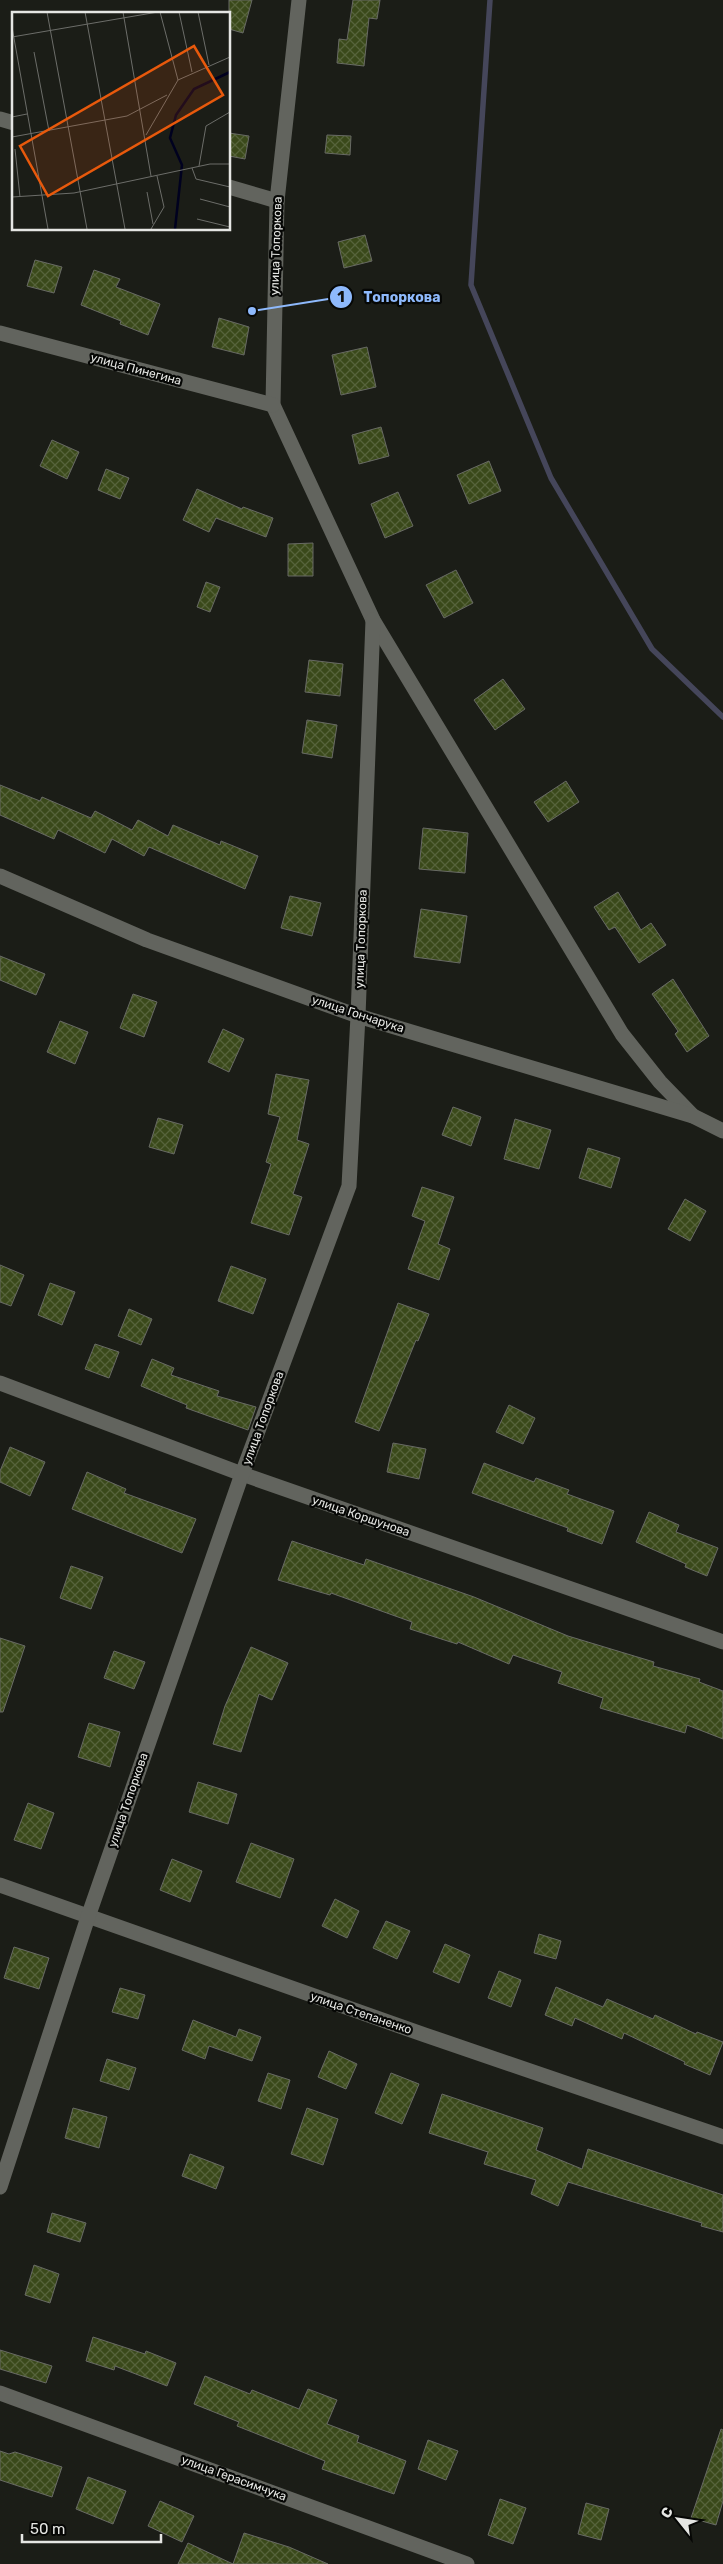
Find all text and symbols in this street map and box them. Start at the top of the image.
inset map [12,12,230,230]
street label: улица Топоркова [267,196,285,296]
callout: Топоркова [328,282,450,311]
text: 1 [337,288,345,306]
text: Топоркова [363,289,441,306]
street label: улица Пинегина [89,350,183,388]
street label: улица Топоркова [352,889,370,989]
street label: улица Гончарука [310,992,406,1036]
street label: улица Топоркова [240,1369,286,1467]
street label: улица Коршунова [310,1493,412,1539]
street label: улица Топоркова [105,1751,151,1849]
street label: улица Степаненко [308,1989,414,2037]
street label: улица Герасимчука [179,2452,289,2504]
north arrow [653,2494,703,2544]
text: С [657,2504,677,2521]
scale bar [22,2512,161,2544]
text: 50 m [30,2520,65,2538]

